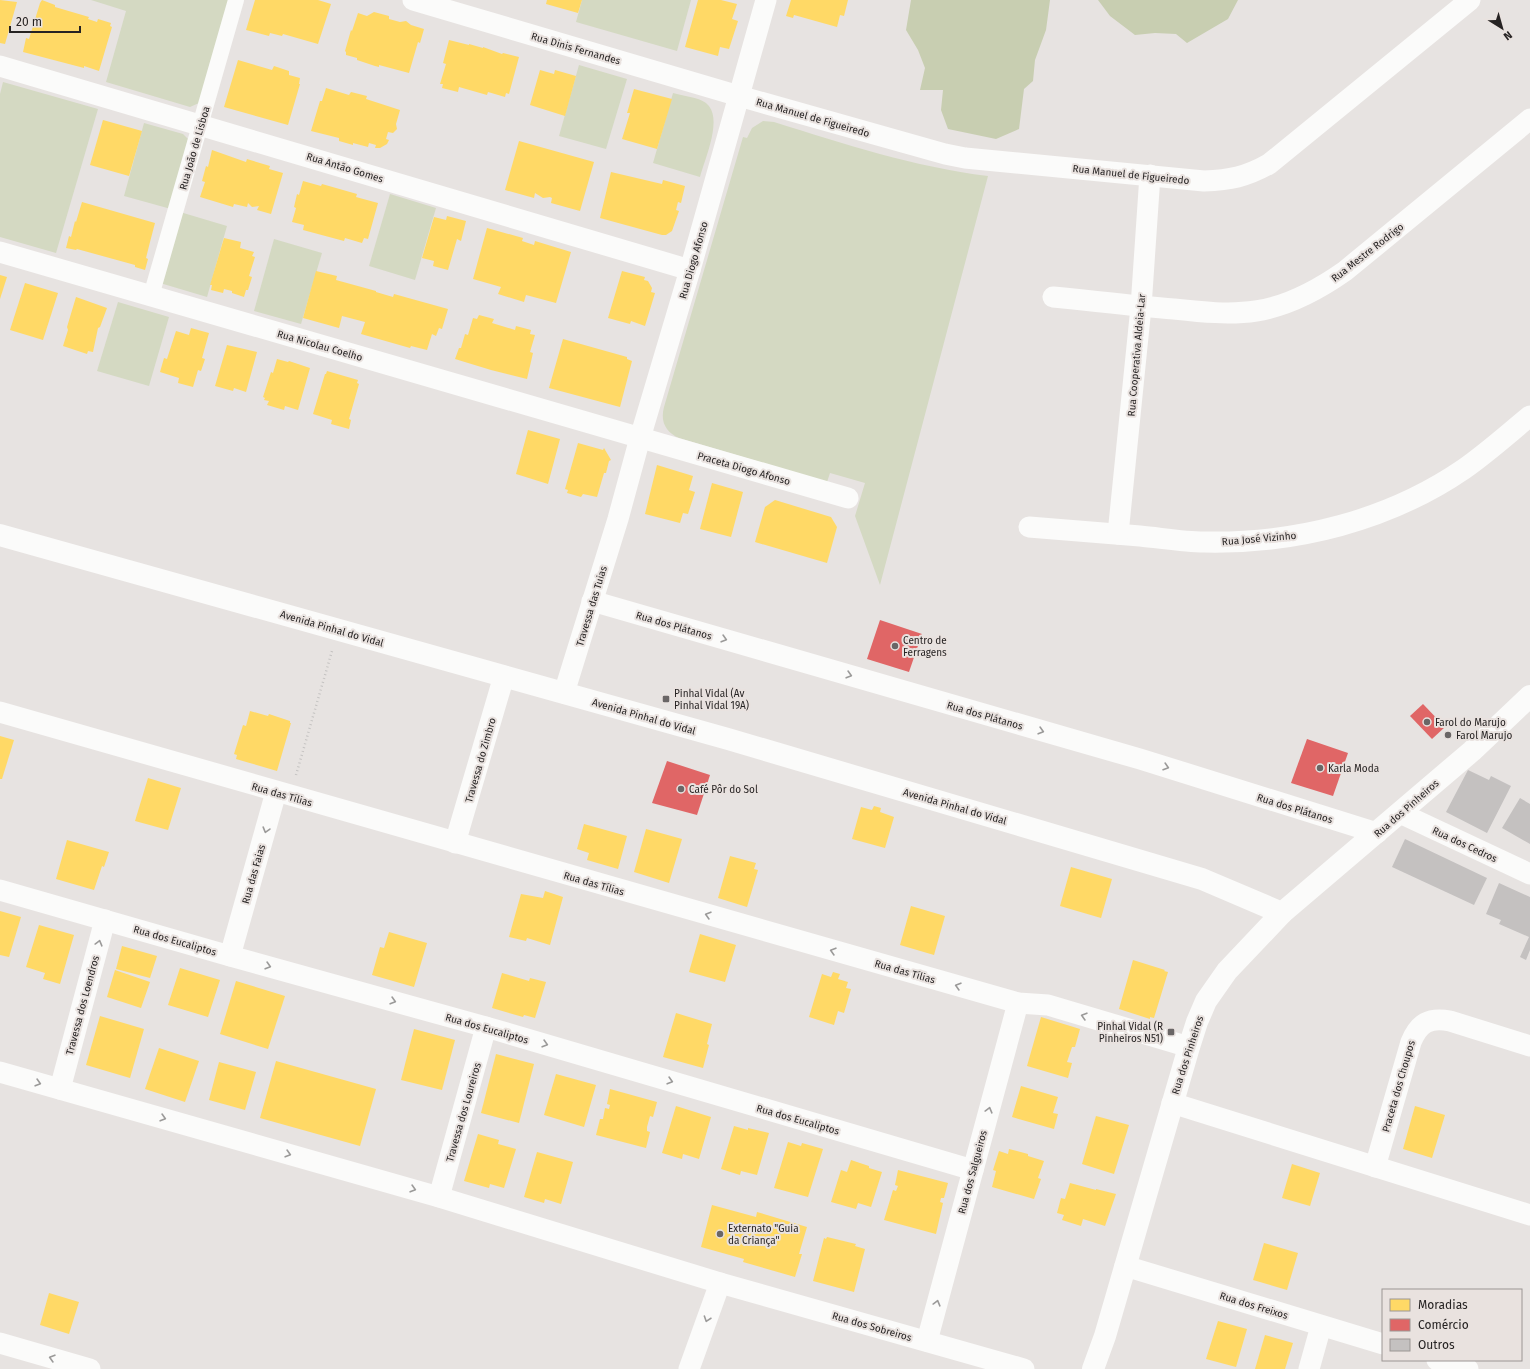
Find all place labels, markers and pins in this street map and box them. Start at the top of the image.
place label: Centro de Ferragens [903,635,947,659]
marker: Centro de Ferragens [890,641,900,651]
place label: Pinhal Vidal (Av Pinhal Vidal 19A) [674,687,749,712]
marker: Pinhal Vidal (Av Pinhal Vidal 19A) [661,694,671,704]
marker: Farol do Marujo [1422,717,1432,727]
place label: Farol do Marujo [1435,717,1506,729]
marker: Farol Marujo [1443,730,1453,740]
place label: Farol Marujo [1456,730,1512,742]
marker: Karla Moda [1315,763,1325,773]
place label: Karla Moda [1328,763,1379,775]
marker: Café Pôr do Sol [676,784,686,794]
place label: Café Pôr do Sol [689,784,758,796]
place label: Pinhal Vidal (R Pinheiros N51) [1097,1020,1163,1045]
marker: Pinhal Vidal (R Pinheiros N51) [1166,1027,1176,1037]
place label: Externato "Guia da Criança" [728,1223,799,1247]
marker: Externato "Guia da Criança" [715,1229,725,1239]

